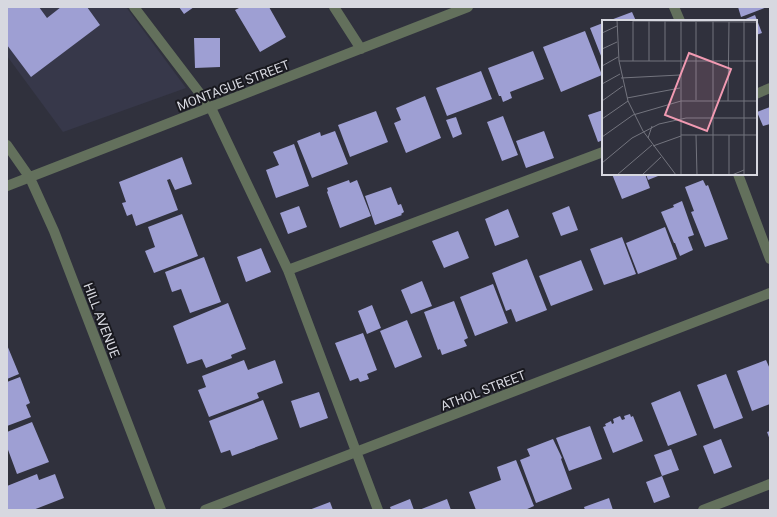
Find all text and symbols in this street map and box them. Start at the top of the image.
inset map [602,20,757,175]
street label: MONTAGUE STREET [175,57,292,114]
street label: HILL AVENUE [80,281,123,360]
street label: ATHOL STREET [438,367,528,414]

